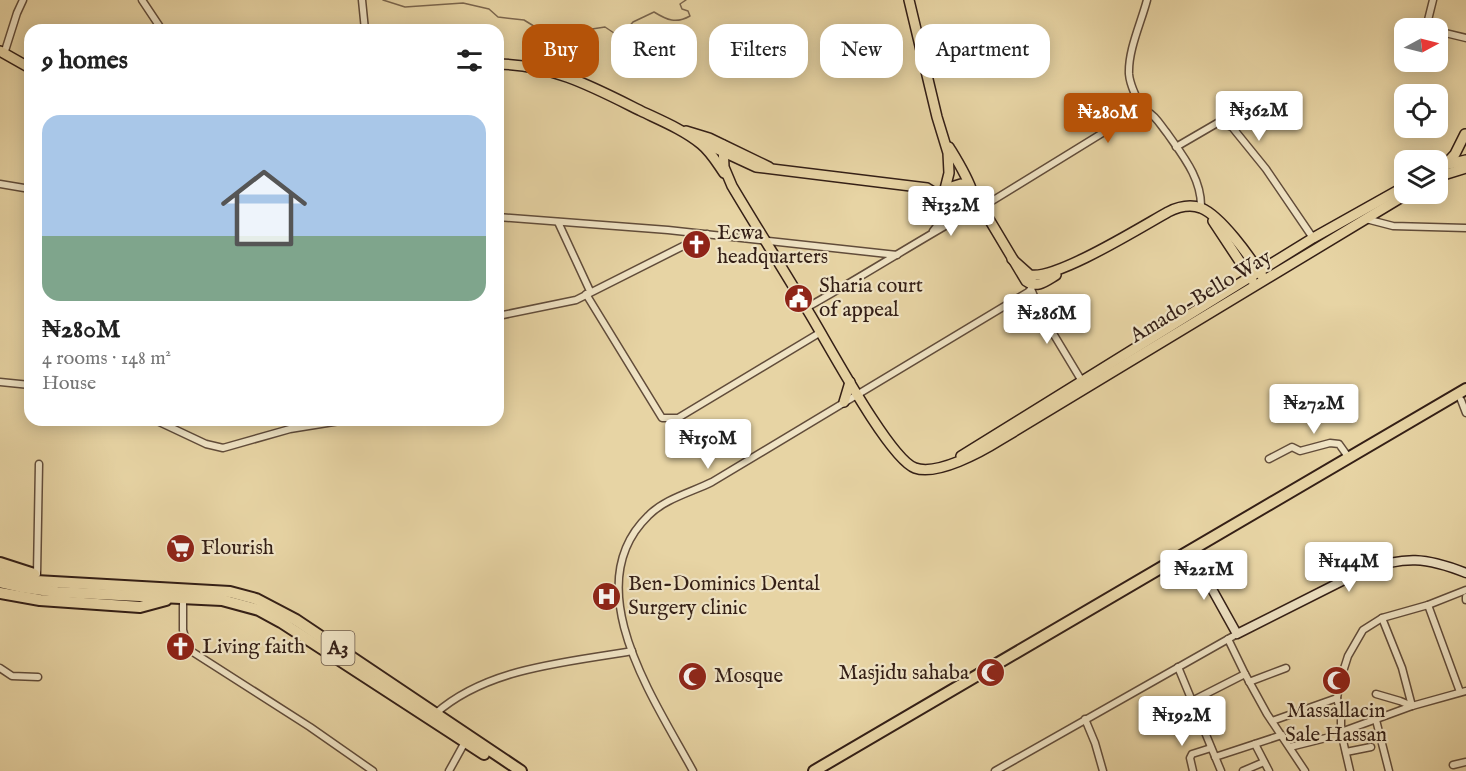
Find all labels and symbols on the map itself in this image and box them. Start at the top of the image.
north arrow [1394,18,1448,72]
pin: ₦362M [1217,91,1301,142]
pin: ₦280M [1066,93,1150,144]
pin: ₦132M [909,186,993,237]
place label: Ecwa headquarters [717,220,828,271]
church icon: Ecwa headquarters [680,229,712,261]
street label: Amado-Bello Way [1124,244,1277,350]
place label: Sharia court of appeal [819,273,923,324]
public building icon: Sharia court of appeal [782,282,814,314]
pin: ₦286M [1005,294,1089,345]
pin: ₦272M [1272,384,1356,435]
pin: ₦150M [666,419,750,470]
supermarket icon: Flourish [164,532,196,564]
place label: Flourish [201,535,274,562]
pin: ₦144M [1307,542,1391,593]
pin: ₦221M [1162,550,1246,601]
place label: Ben-Dominics Dental Surgery clinic [628,571,820,622]
hospital icon: Ben-Dominics Dental Surgery clinic [591,580,623,612]
church icon: Living faith [165,631,197,663]
road number: A3 [322,631,354,665]
place label: Living faith [202,634,305,661]
mosque icon: Masjidu sahaba [974,657,1006,689]
mosque icon: Mosque [677,660,709,692]
place label: Masjidu sahaba [839,660,970,687]
place label: Mosque [714,663,784,690]
mosque icon: Massallacin Sale Hassan [1320,664,1352,696]
pin: ₦192M [1140,696,1224,747]
place label: Massallacin Sale Hassan [1285,698,1387,749]

